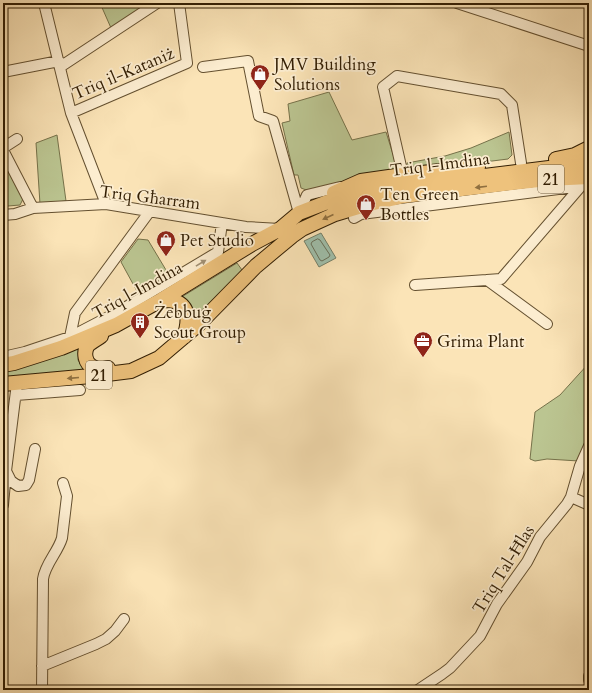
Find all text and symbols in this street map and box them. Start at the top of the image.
street label: Triq il-Kataniż [69,42,178,105]
place label: JMV Building Solutions [271,53,376,96]
shop icon: JMV Building Solutions [249,63,271,91]
street label: Triq l-Imdina [389,147,492,182]
road number: 21 [538,165,564,193]
street label: Triq Għarram [98,180,202,215]
place label: Ten Green Bottles [380,183,460,226]
one-way arrow [475,184,488,190]
shop icon: Ten Green Bottles [355,193,377,221]
one-way arrow [323,214,334,220]
shop icon: Pet Studio [155,229,177,257]
place label: Pet Studio [180,229,254,252]
street label: Triq l-Imdina [88,256,187,325]
one-way arrow [195,259,207,266]
place label: Żebbuġ Scout Group [154,301,246,344]
building icon: Żebbuġ Scout Group [129,311,151,339]
office icon: Grima Plant [412,330,434,358]
place label: Grima Plant [437,330,525,353]
road number: 21 [86,361,112,389]
one-way arrow [67,374,79,381]
street label: Triq Tal-Ħlas [467,520,540,618]

